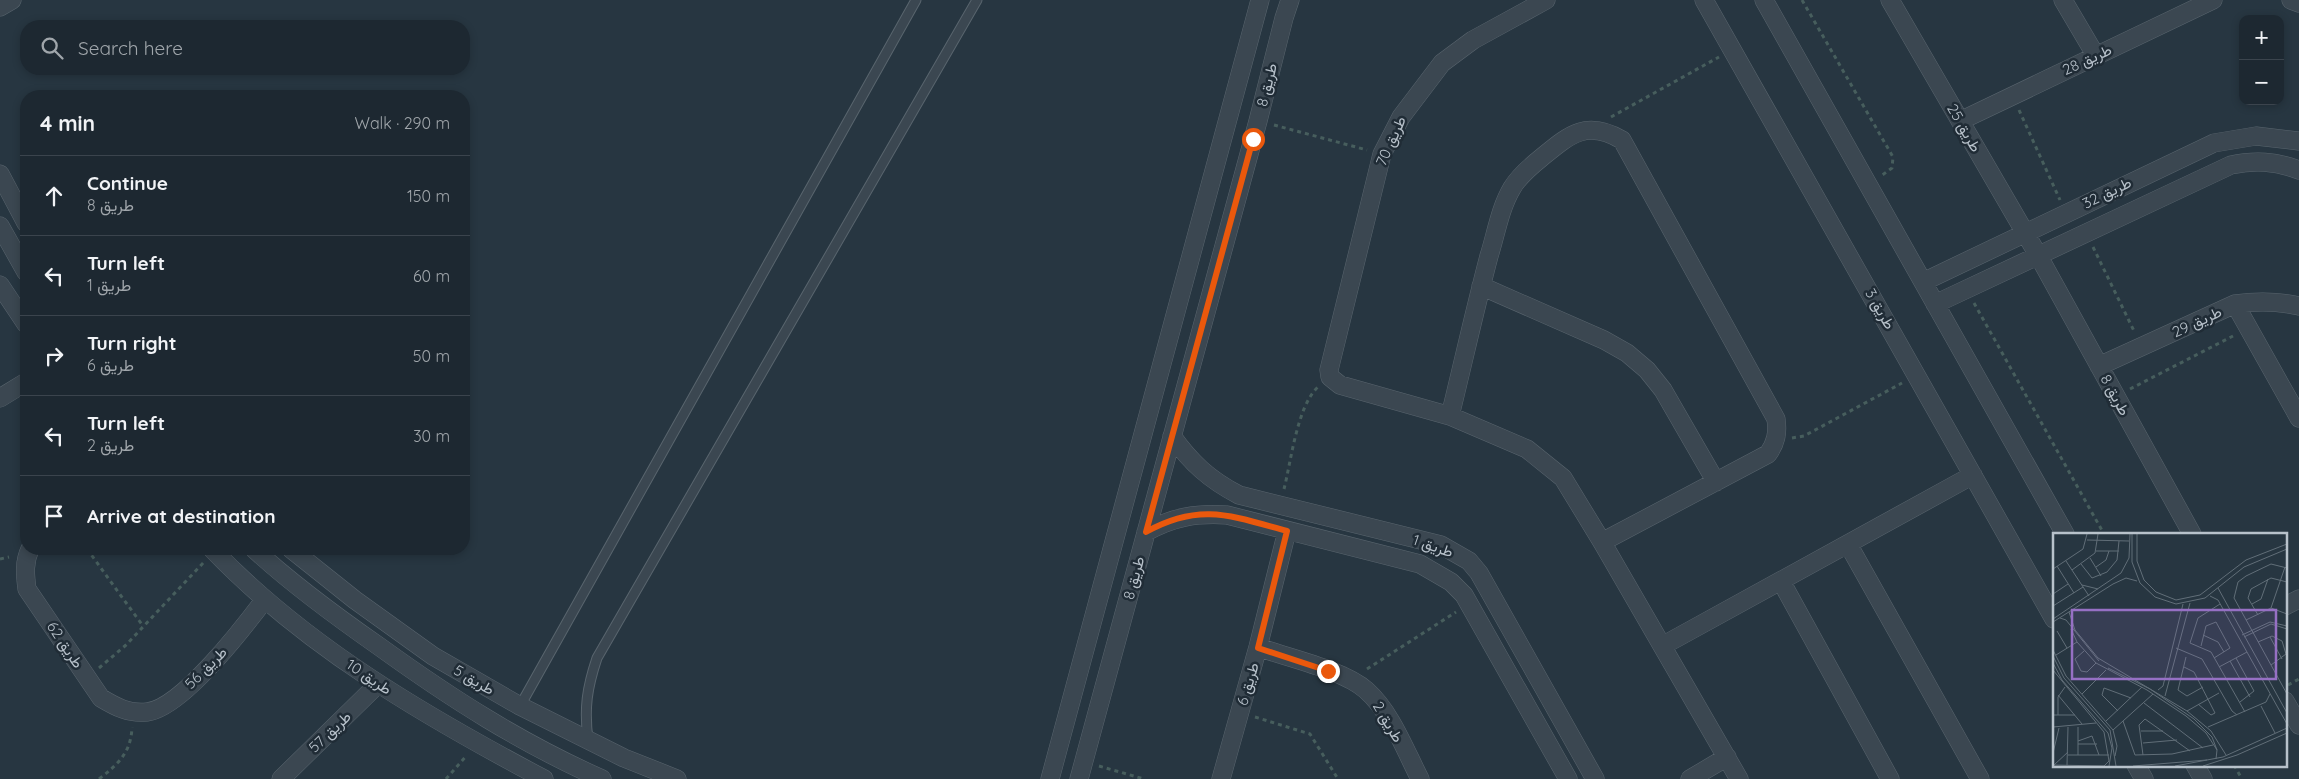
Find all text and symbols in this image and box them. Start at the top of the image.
map controls [2239,15,2284,105]
button: + [2239,15,2284,60]
search box [20,20,470,75]
icon: search [38,34,66,62]
text: Search here [78,36,183,60]
street label: طريق 28 [2059,40,2115,80]
button: − [2239,60,2284,105]
street label: طريق 8 [1252,61,1282,109]
street label: طريق 25 [1942,100,1986,156]
text: 4 min [40,110,95,136]
text: Walk · 290 m [355,113,450,133]
street label: طريق 70 [1371,113,1411,169]
route start [1242,128,1265,151]
text: Continue [87,171,168,195]
street label: طريق 32 [2079,173,2135,213]
icon: ahead [40,182,68,210]
text: 150 m [407,186,450,206]
text: طريق 8 [87,195,134,215]
text: Turn left [87,251,165,275]
icon: left [40,262,68,290]
text: 60 m [413,266,450,286]
text: طريق 1 [87,275,131,295]
street label: طريق 3 [1860,285,1900,333]
street label: طريق 29 [2169,302,2225,342]
text: Turn right [87,331,176,355]
icon: right [40,342,68,370]
text: 50 m [413,346,450,366]
text: طريق 6 [87,355,134,375]
street label: طريق 8 [2096,371,2135,419]
text: Turn left [87,411,165,435]
icon: left [40,422,68,450]
text: 30 m [413,426,450,446]
text: طريق 2 [87,435,134,455]
icon: arrive [40,502,68,530]
text: Arrive at destination [87,504,276,528]
street label: طريق 1 [1410,530,1456,562]
inset map [2053,533,2286,766]
street label: طريق 8 [1119,554,1149,602]
street label: طريق 62 [42,618,88,672]
street label: طريق 56 [180,642,232,694]
street label: طريق 10 [343,655,396,700]
street label: طريق 5 [450,660,498,700]
street label: طريق 6 [1232,660,1264,708]
route end [1317,660,1340,683]
street label: طريق 2 [1368,698,1408,746]
street label: طريق 57 [304,707,356,757]

